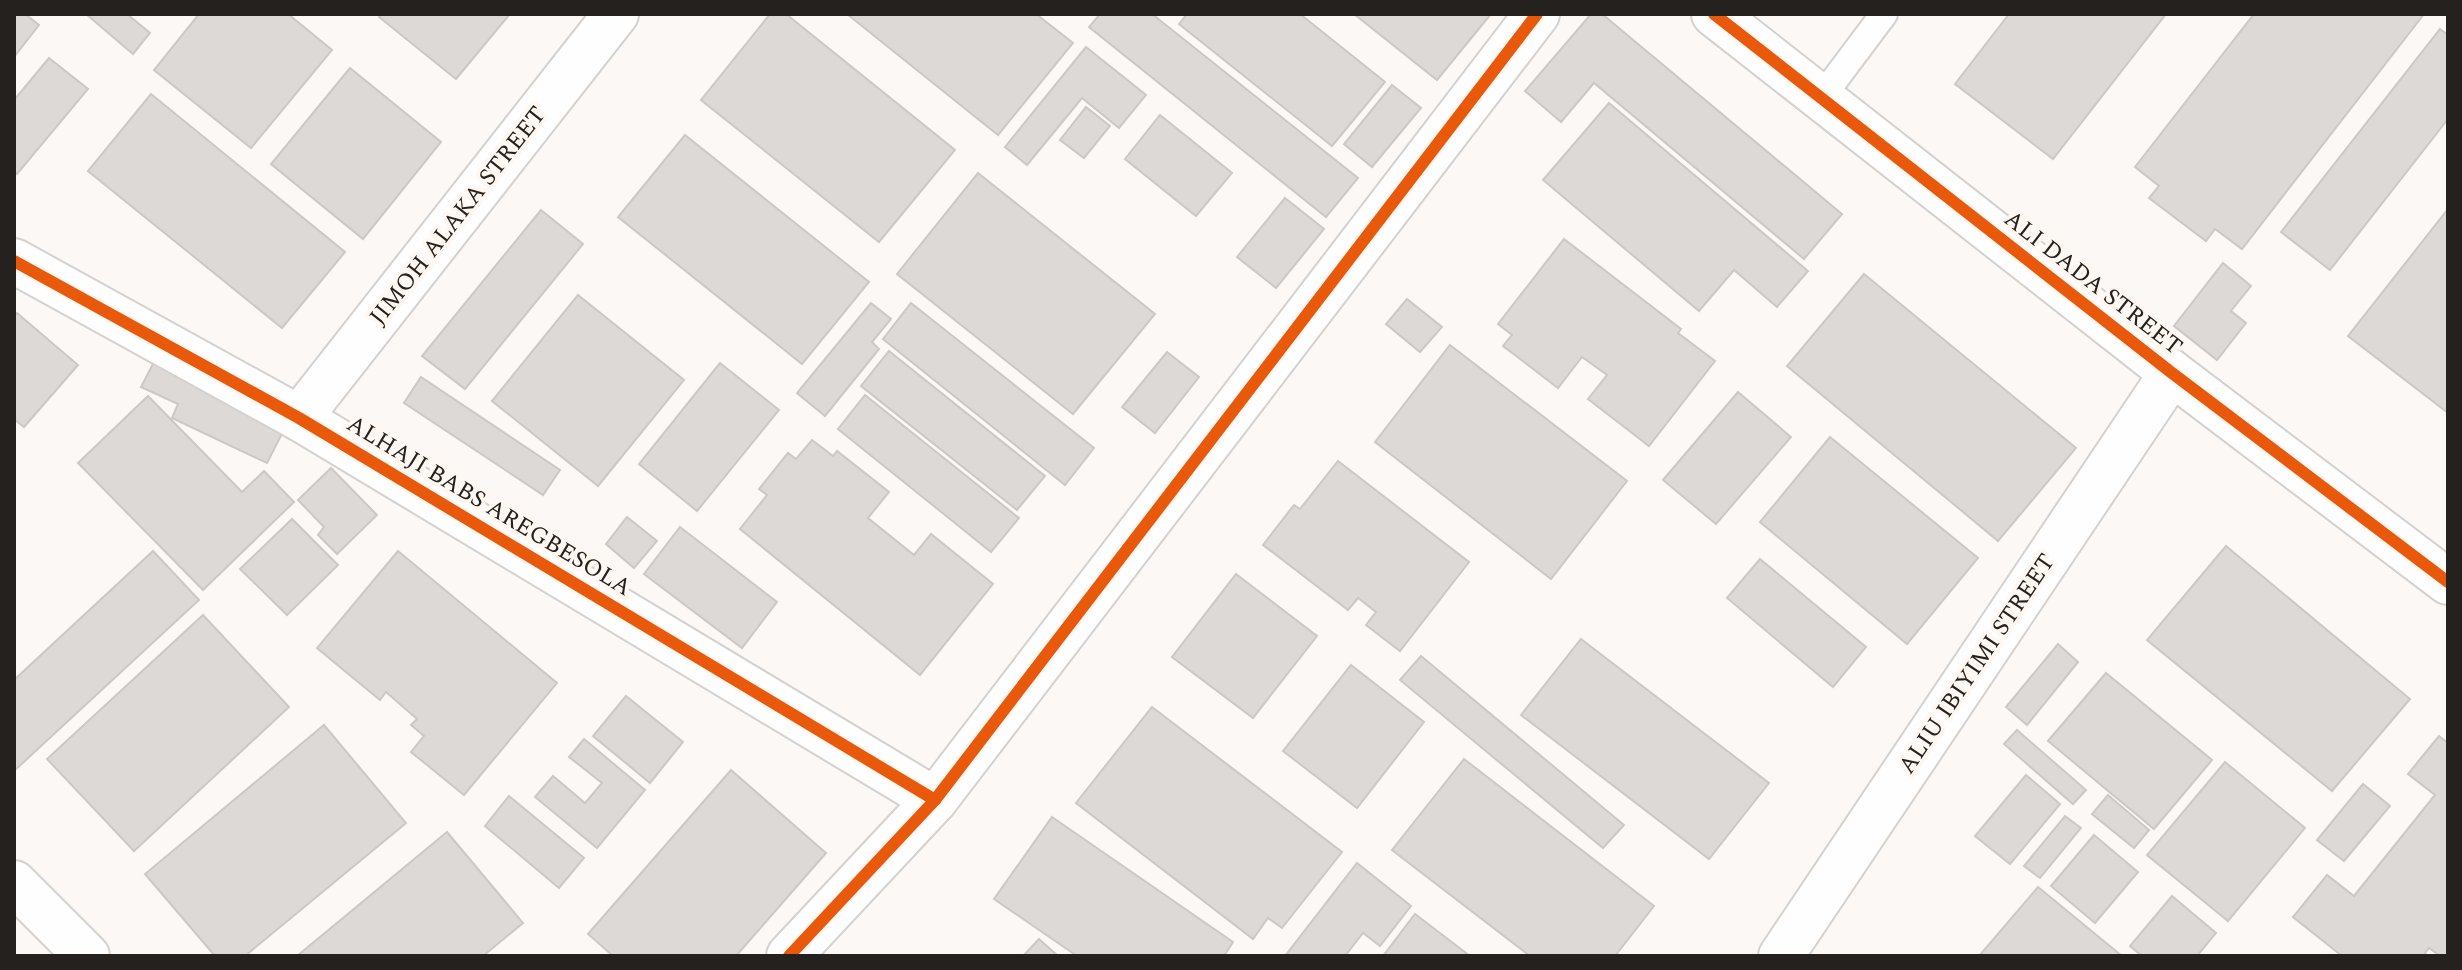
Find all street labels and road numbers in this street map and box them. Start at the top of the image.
street label: JIMOH ALAKA STREET [361,99,555,333]
street label: ALI DADA STREET [1996,202,2190,364]
street label: ALHAJI BABS AREGBESOLA [340,406,638,606]
street label: ALIU IBIYIMI STREET [1890,546,2064,782]

